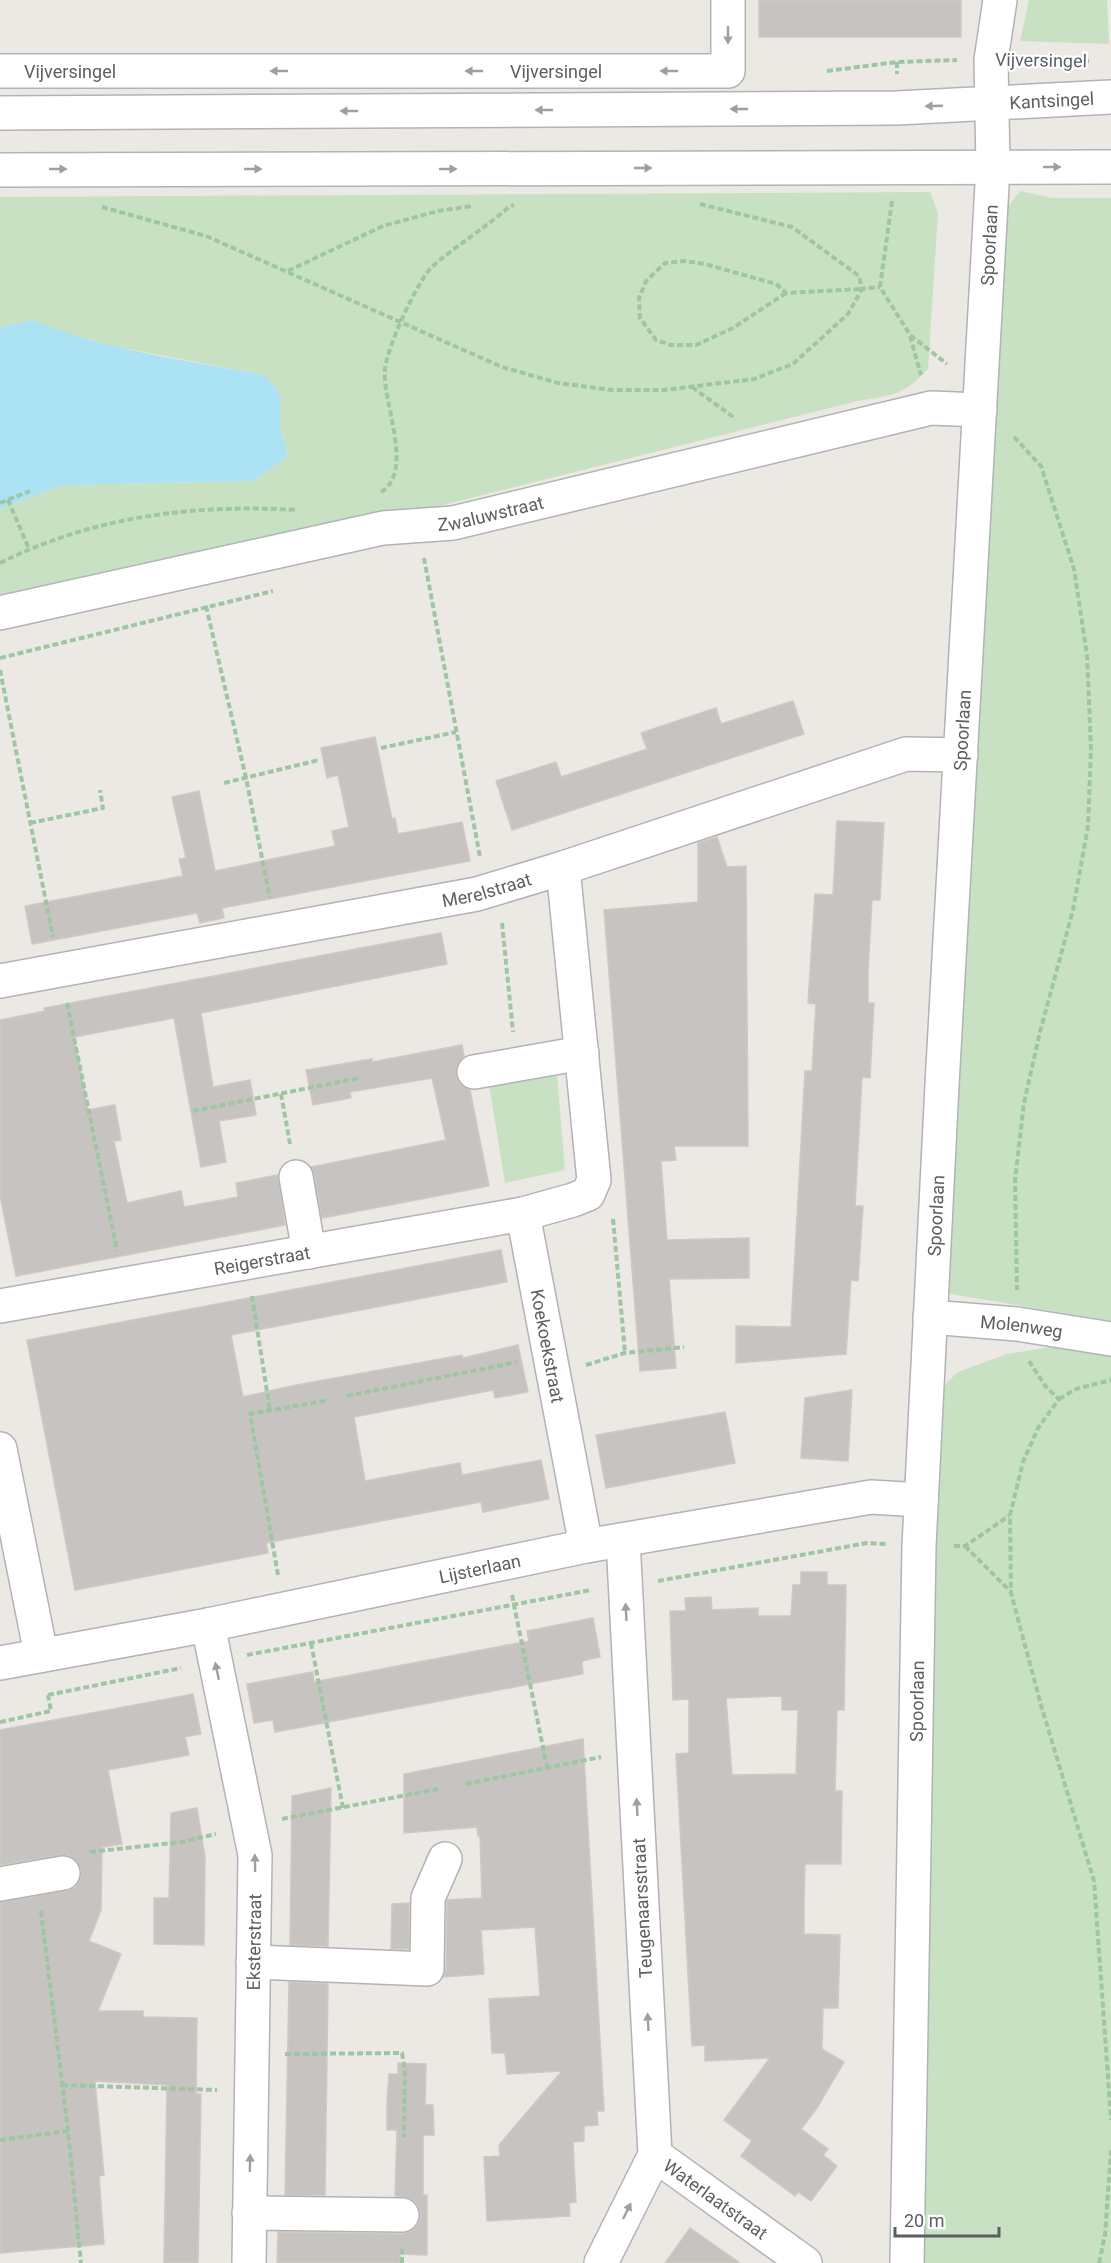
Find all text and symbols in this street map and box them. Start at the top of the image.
one-way arrow [723,26,733,45]
street label: Vijversingel [995,49,1087,71]
street label: Vijversingel [24,61,116,82]
street label: Vijversingel [510,61,602,82]
one-way arrow [270,66,289,76]
one-way arrow [465,66,484,76]
one-way arrow [660,66,679,76]
street label: Kantsingel [1009,87,1095,113]
one-way arrow [924,102,943,111]
one-way arrow [729,104,748,113]
one-way arrow [534,105,553,115]
one-way arrow [339,106,358,116]
one-way arrow [1042,162,1061,172]
one-way arrow [634,163,653,173]
one-way arrow [49,164,68,174]
one-way arrow [244,164,263,174]
one-way arrow [439,164,458,174]
street label: Spoorlaan [976,204,1001,286]
street label: Zwaluwstraat [437,491,546,535]
street label: Spoorlaan [949,689,974,771]
street label: Merelstraat [440,868,534,911]
street label: Spoorlaan [923,1174,948,1257]
street label: Reigerstraat [212,1241,312,1279]
street label: Koekoekstraat [527,1287,569,1405]
street label: Molenweg [979,1311,1064,1342]
street label: Lijsterlaan [437,1549,523,1587]
one-way arrow [622,1602,631,1621]
street label: Spoorlaan [905,1660,928,1742]
one-way arrow [212,1662,221,1681]
one-way arrow [632,1797,641,1816]
street label: Teugenaarsstraat [628,1837,656,1979]
one-way arrow [250,1853,260,1872]
street label: Eksterstraat [243,1893,265,1990]
one-way arrow [643,2013,652,2032]
one-way arrow [245,2153,255,2172]
street label: Waterlaatstraat [660,2154,772,2243]
scale bar [895,2200,998,2238]
one-way arrow [622,2202,632,2219]
text: 20 m [904,2210,944,2231]

